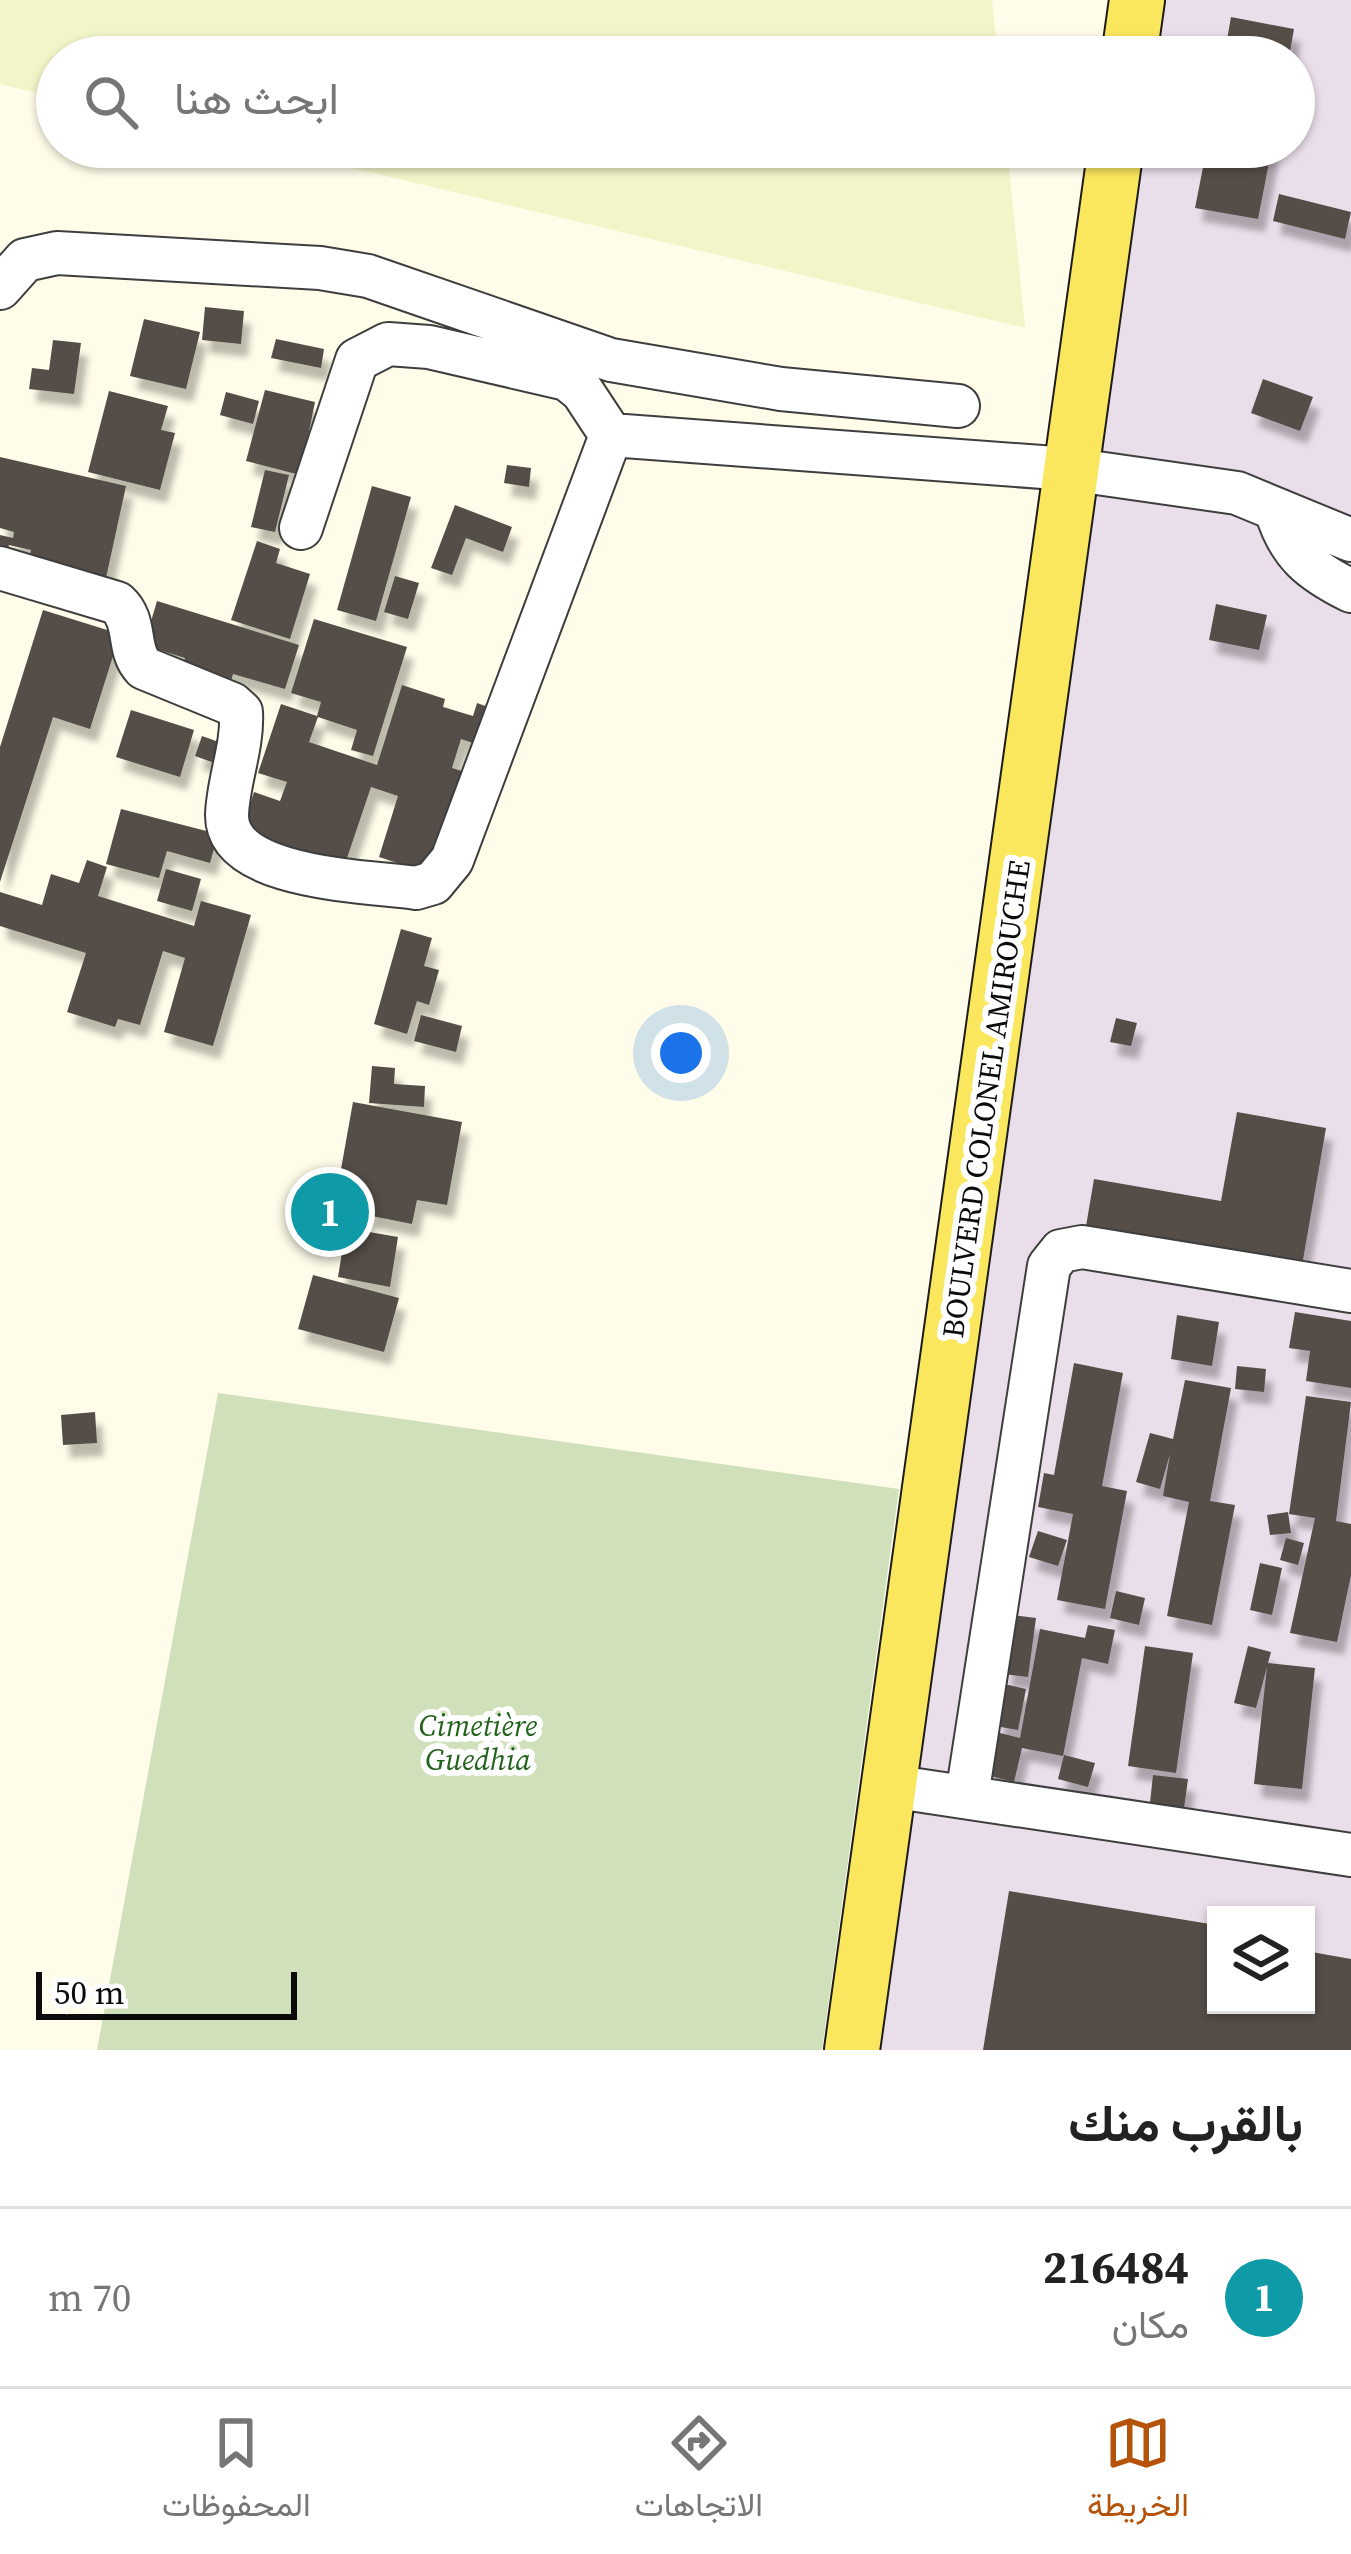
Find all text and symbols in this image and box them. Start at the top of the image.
search box [36,36,1315,168]
text: ابحث هنا [174,67,339,129]
icon: search [78,69,144,135]
street label: BOULVERD COLONEL AMIROUCHE [932,858,1040,1340]
your location [651,1023,711,1083]
pin: 1 [291,1167,369,1257]
park label: Cimetière Guedhia [419,1705,537,1780]
map controls [1207,1906,1315,2014]
button: layers [1207,1906,1315,2014]
scale bar [36,1966,297,2019]
text: 50 m [54,1970,124,2015]
text: بالقرب منك [1068,2088,1303,2158]
text: 216484 [1043,2236,1189,2298]
text: 70 m [48,2271,131,2324]
text: 1 [1253,2271,1275,2324]
text: مكان [1112,2298,1189,2351]
tab: المحفوظات [162,2410,311,2534]
tab: الاتجاهات [635,2410,763,2534]
tab: الخريطة [1087,2410,1189,2534]

